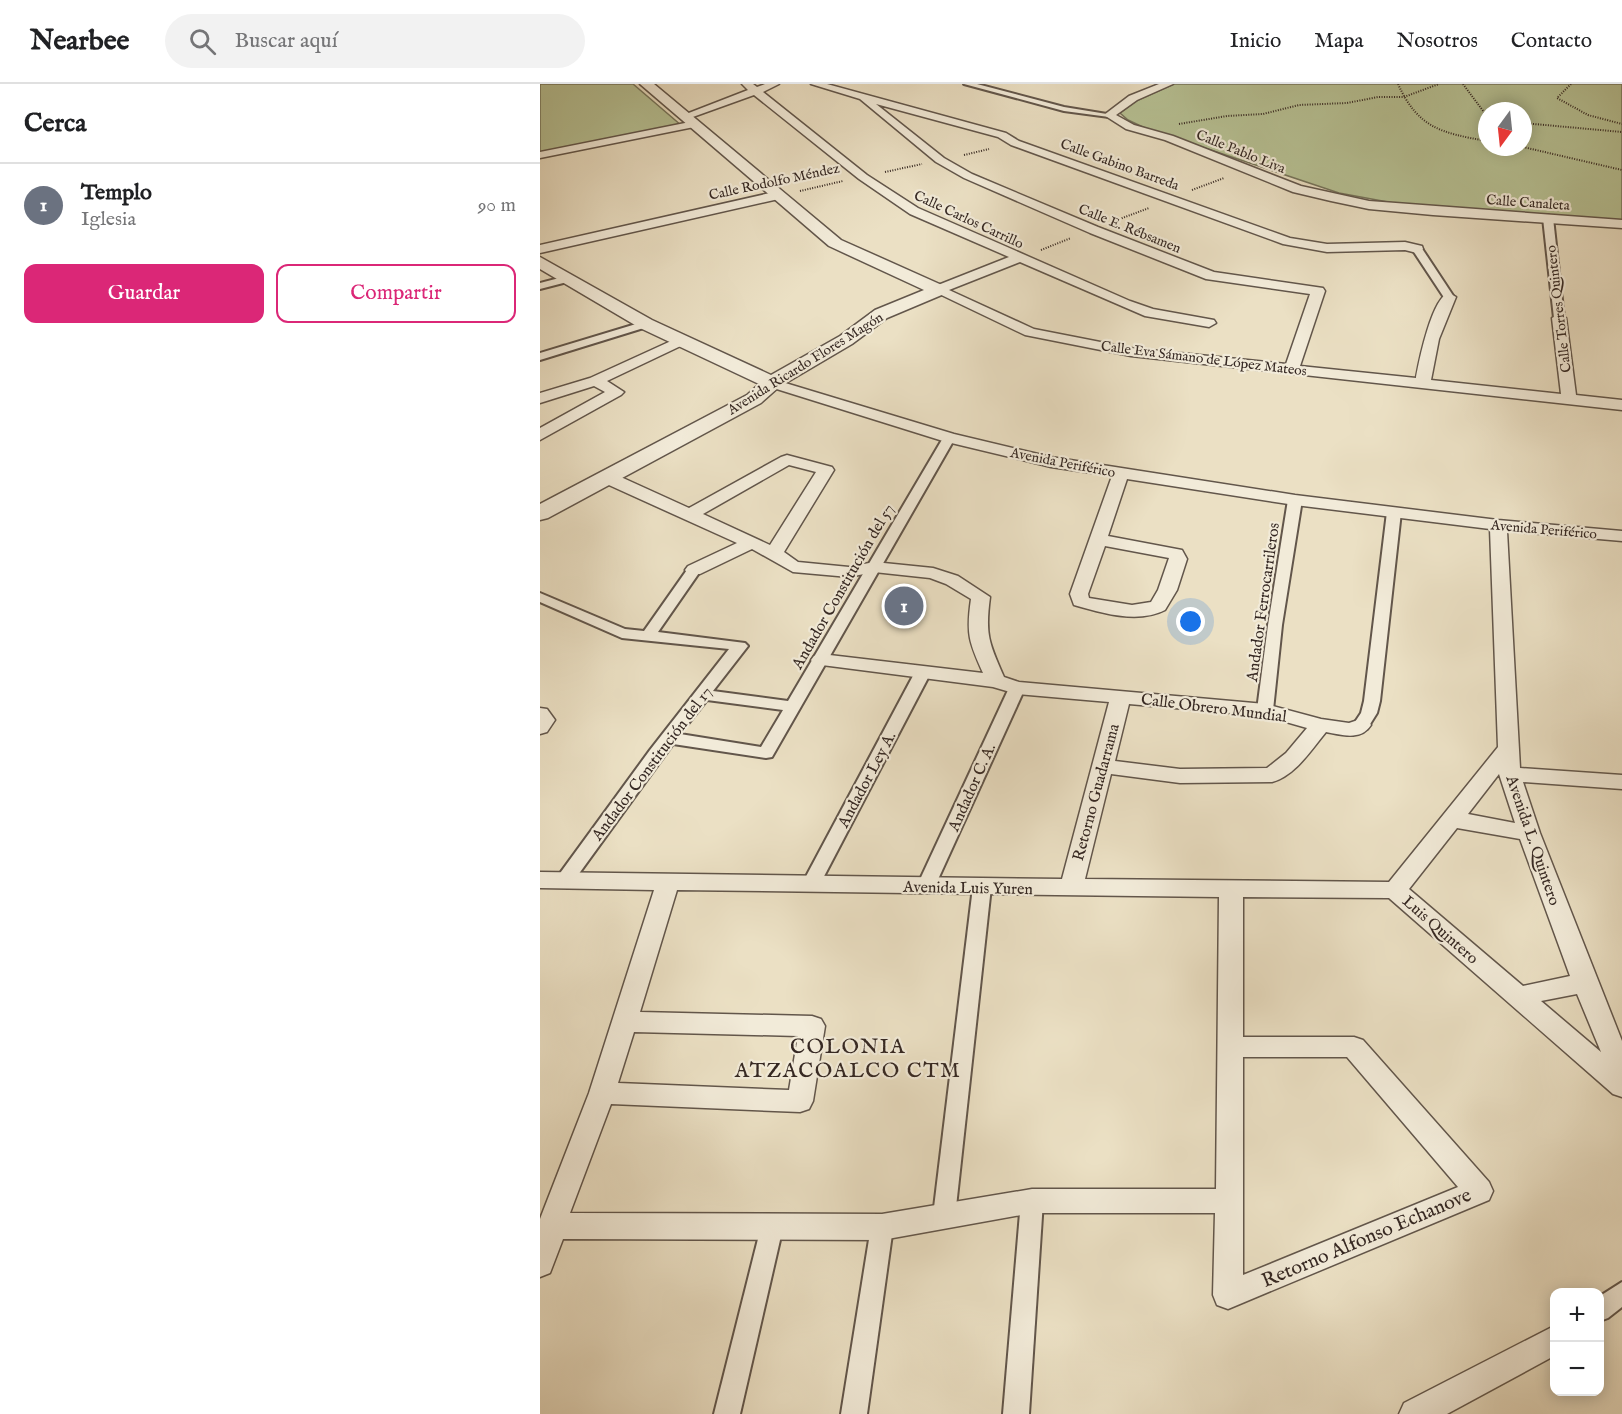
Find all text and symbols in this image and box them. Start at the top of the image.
search box [165,14,585,68]
text: Nearbee [30,24,129,59]
icon: search [186,25,219,58]
text: Buscar aquí [234,27,338,55]
text: Inicio [1230,28,1281,55]
text: Mapa [1314,28,1364,55]
text: Nosotros [1397,28,1478,55]
text: Contacto [1511,28,1592,55]
north arrow [1478,102,1532,156]
text: Cerca [24,107,86,140]
street label: Calle Pablo Liva [1193,126,1289,178]
street label: Calle Gabino Barreda [1058,135,1182,195]
street label: Calle Rodolfo Méndez [707,159,842,205]
text: Templo [81,179,152,207]
street label: Calle Carlos Carrillo [911,187,1027,253]
street label: Calle Canaleta [1486,191,1571,215]
text: 1 [40,193,47,218]
text: 90 m [478,193,516,218]
street label: Calle E. Rébsamen [1076,200,1184,258]
text: Iglesia [81,207,136,232]
street label: Calle Torres Quintero [1542,244,1576,374]
button: Guardar [24,264,264,323]
button: Compartir [276,264,516,323]
street label: Avenida Ricardo Flores Magón [723,308,887,420]
street label: Calle Eva Sámano de López Mateos [1100,337,1308,381]
street label: Avenida Periférico [1008,444,1117,482]
street label: Andador Constitución del 57 [788,501,899,674]
street label: Avenida Periférico [1489,516,1598,544]
street label: Andador Ferrocarrileros [1243,521,1285,684]
pin: 1 [884,584,924,628]
your location [1176,607,1205,636]
street label: Andador Constitución del 17 [588,683,717,846]
street label: Calle Obrero Mundial [1140,690,1288,728]
street label: Retorno Guadarrama [1069,722,1125,863]
street label: Andador Ley A. [834,728,901,832]
street label: Andador C. A. [944,741,1001,836]
street label: Avenida L. Quintero [1500,772,1564,909]
street label: Avenida Luis Yuren [902,878,1034,900]
street label: Luis Quintero [1397,892,1482,969]
district label: COLONIA ATZACOALCO CTM [734,1034,961,1085]
street label: Retorno Alfonso Echanove [1258,1183,1475,1294]
map controls [1550,1288,1604,1396]
button: + [1550,1288,1604,1342]
button: − [1550,1342,1604,1396]

